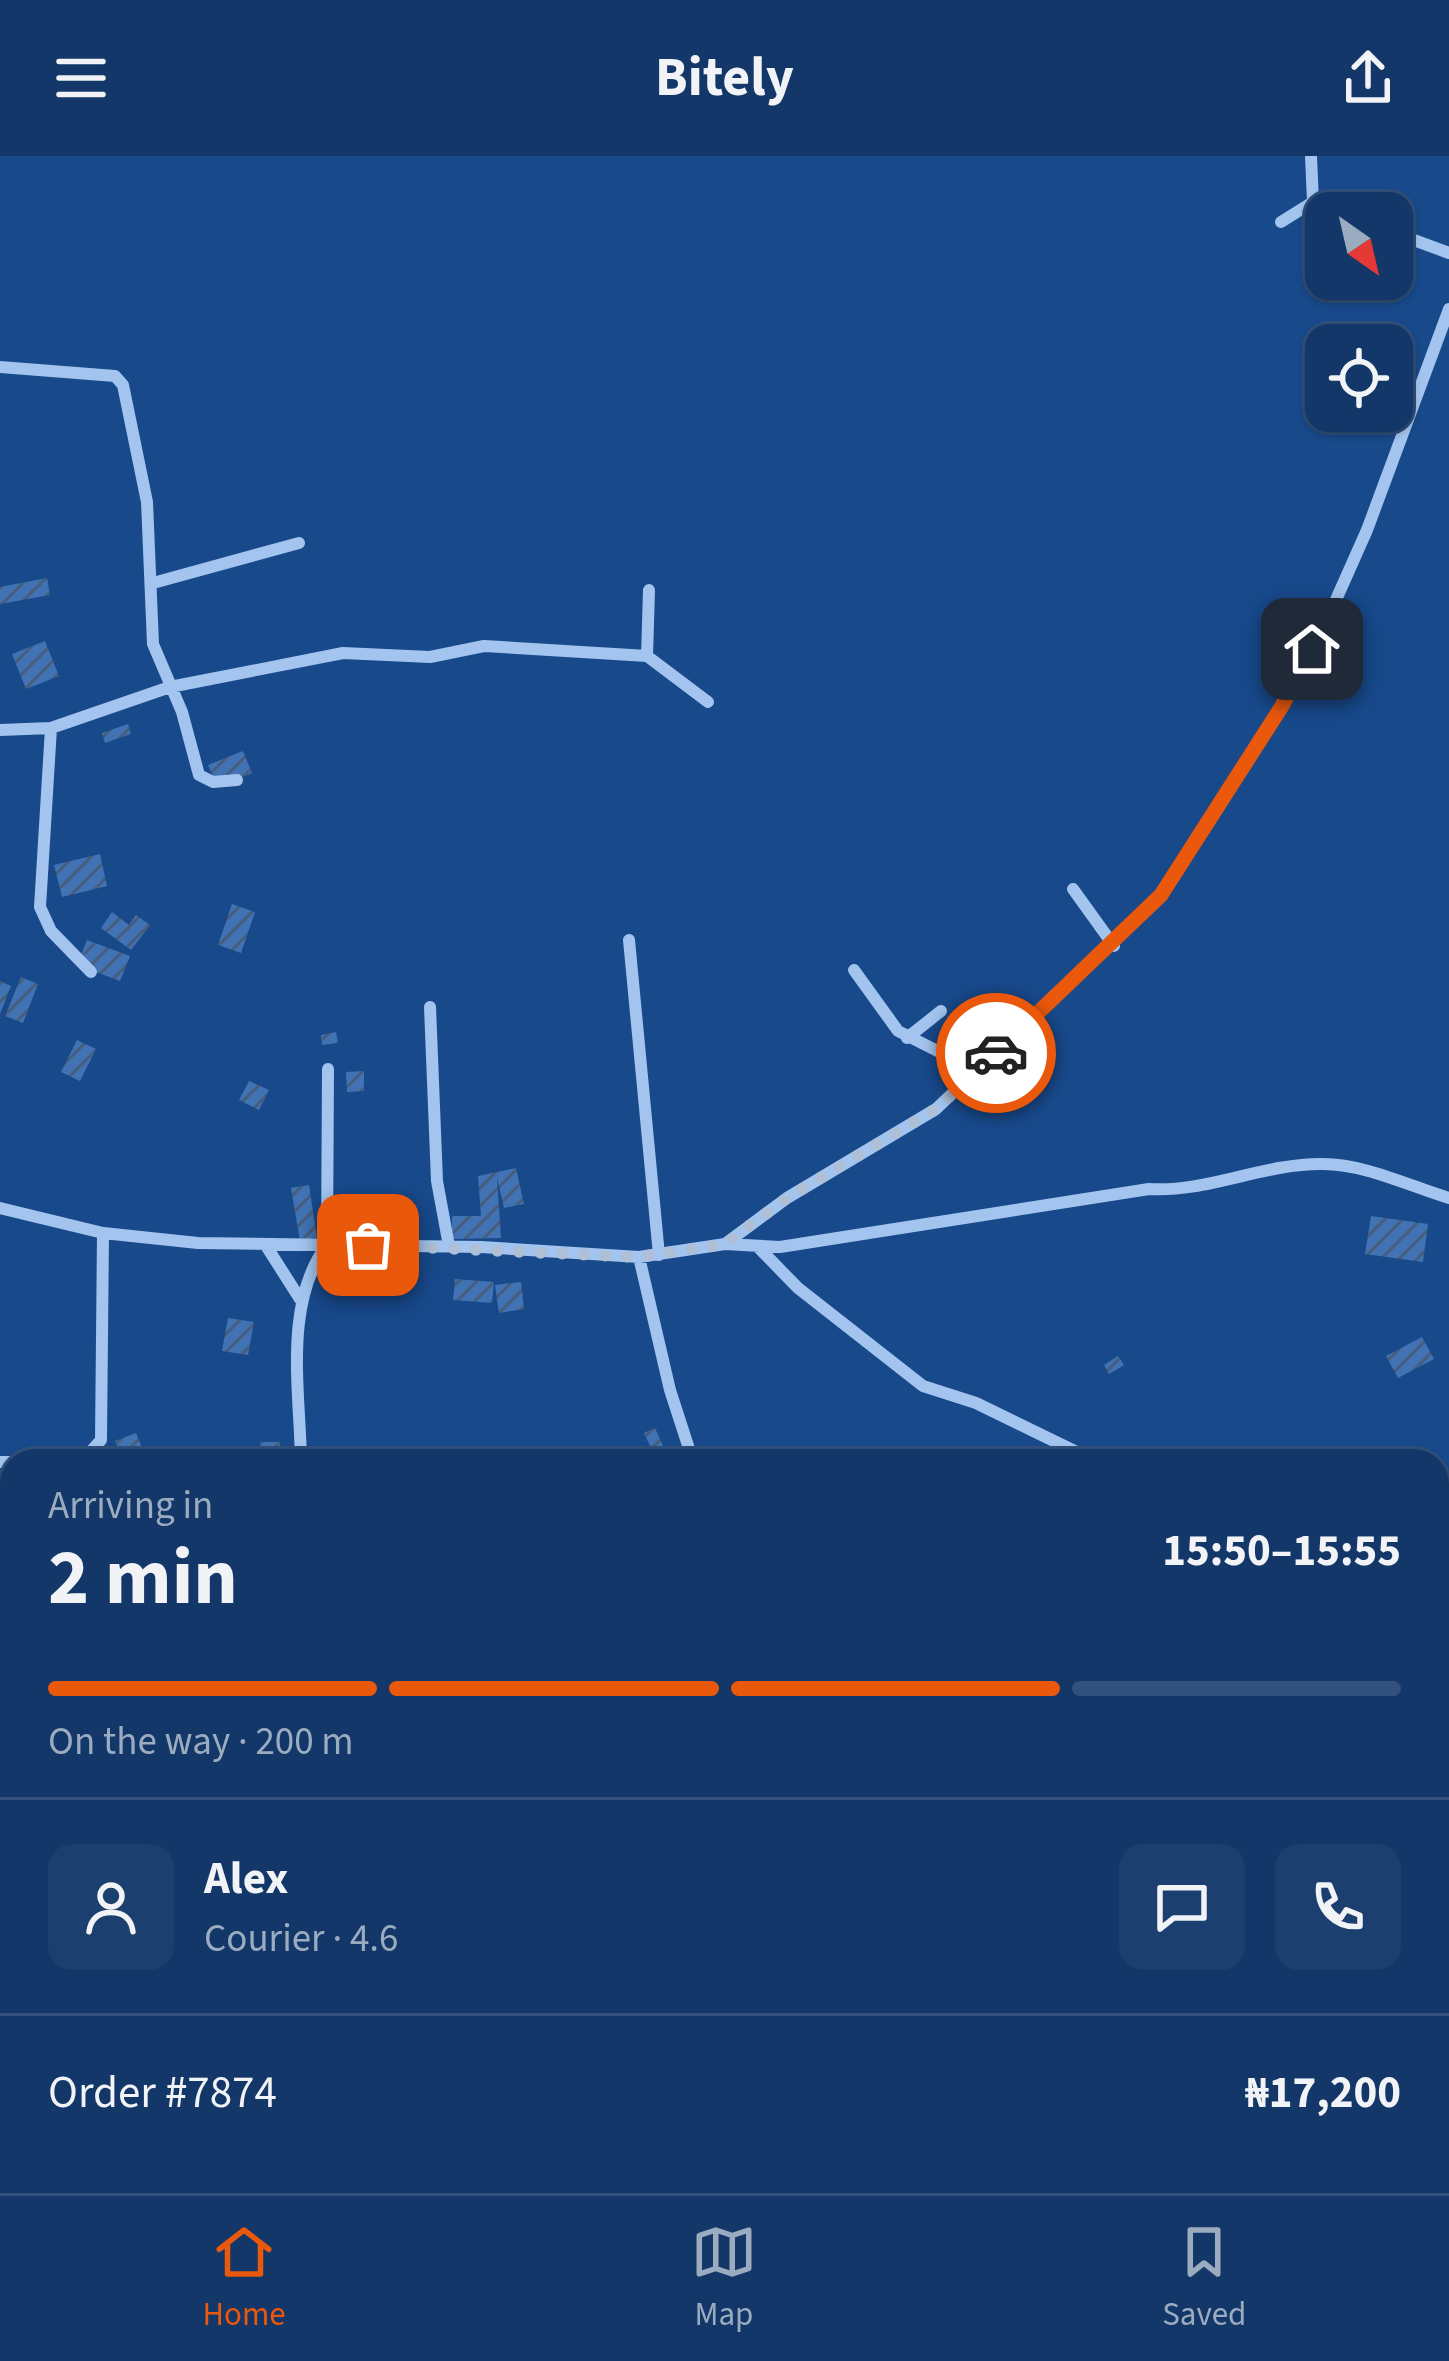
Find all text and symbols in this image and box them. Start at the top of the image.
text: Bitely [655,40,794,117]
icon: menu [48,45,114,111]
icon: share [1335,45,1401,111]
north arrow [1305,192,1413,300]
map controls [1305,192,1413,432]
button: locate [1305,324,1413,432]
pin [1261,598,1363,700]
icon: home [1279,616,1345,682]
courier [936,993,1056,1113]
icon: car [963,1020,1029,1086]
pin [317,1194,419,1296]
icon: bag [335,1212,401,1278]
text: Arriving in [48,1478,213,1534]
text: 15:50–15:55 [1162,1519,1401,1583]
text: 2 min [48,1523,238,1634]
text: On the way · 200 m [48,1714,354,1770]
button: person [48,1844,174,1970]
button: chat [1119,1844,1245,1970]
button: phone [1275,1844,1401,1970]
text: Alex [204,1847,288,1911]
text: Courier · 4.6 [204,1911,398,1967]
text: Order #7874 [48,2061,277,2125]
text: ₦17,200 [1245,2061,1401,2125]
tab: Home [203,2219,286,2338]
tab: Map [691,2219,757,2338]
tab: Saved [1162,2219,1246,2338]

